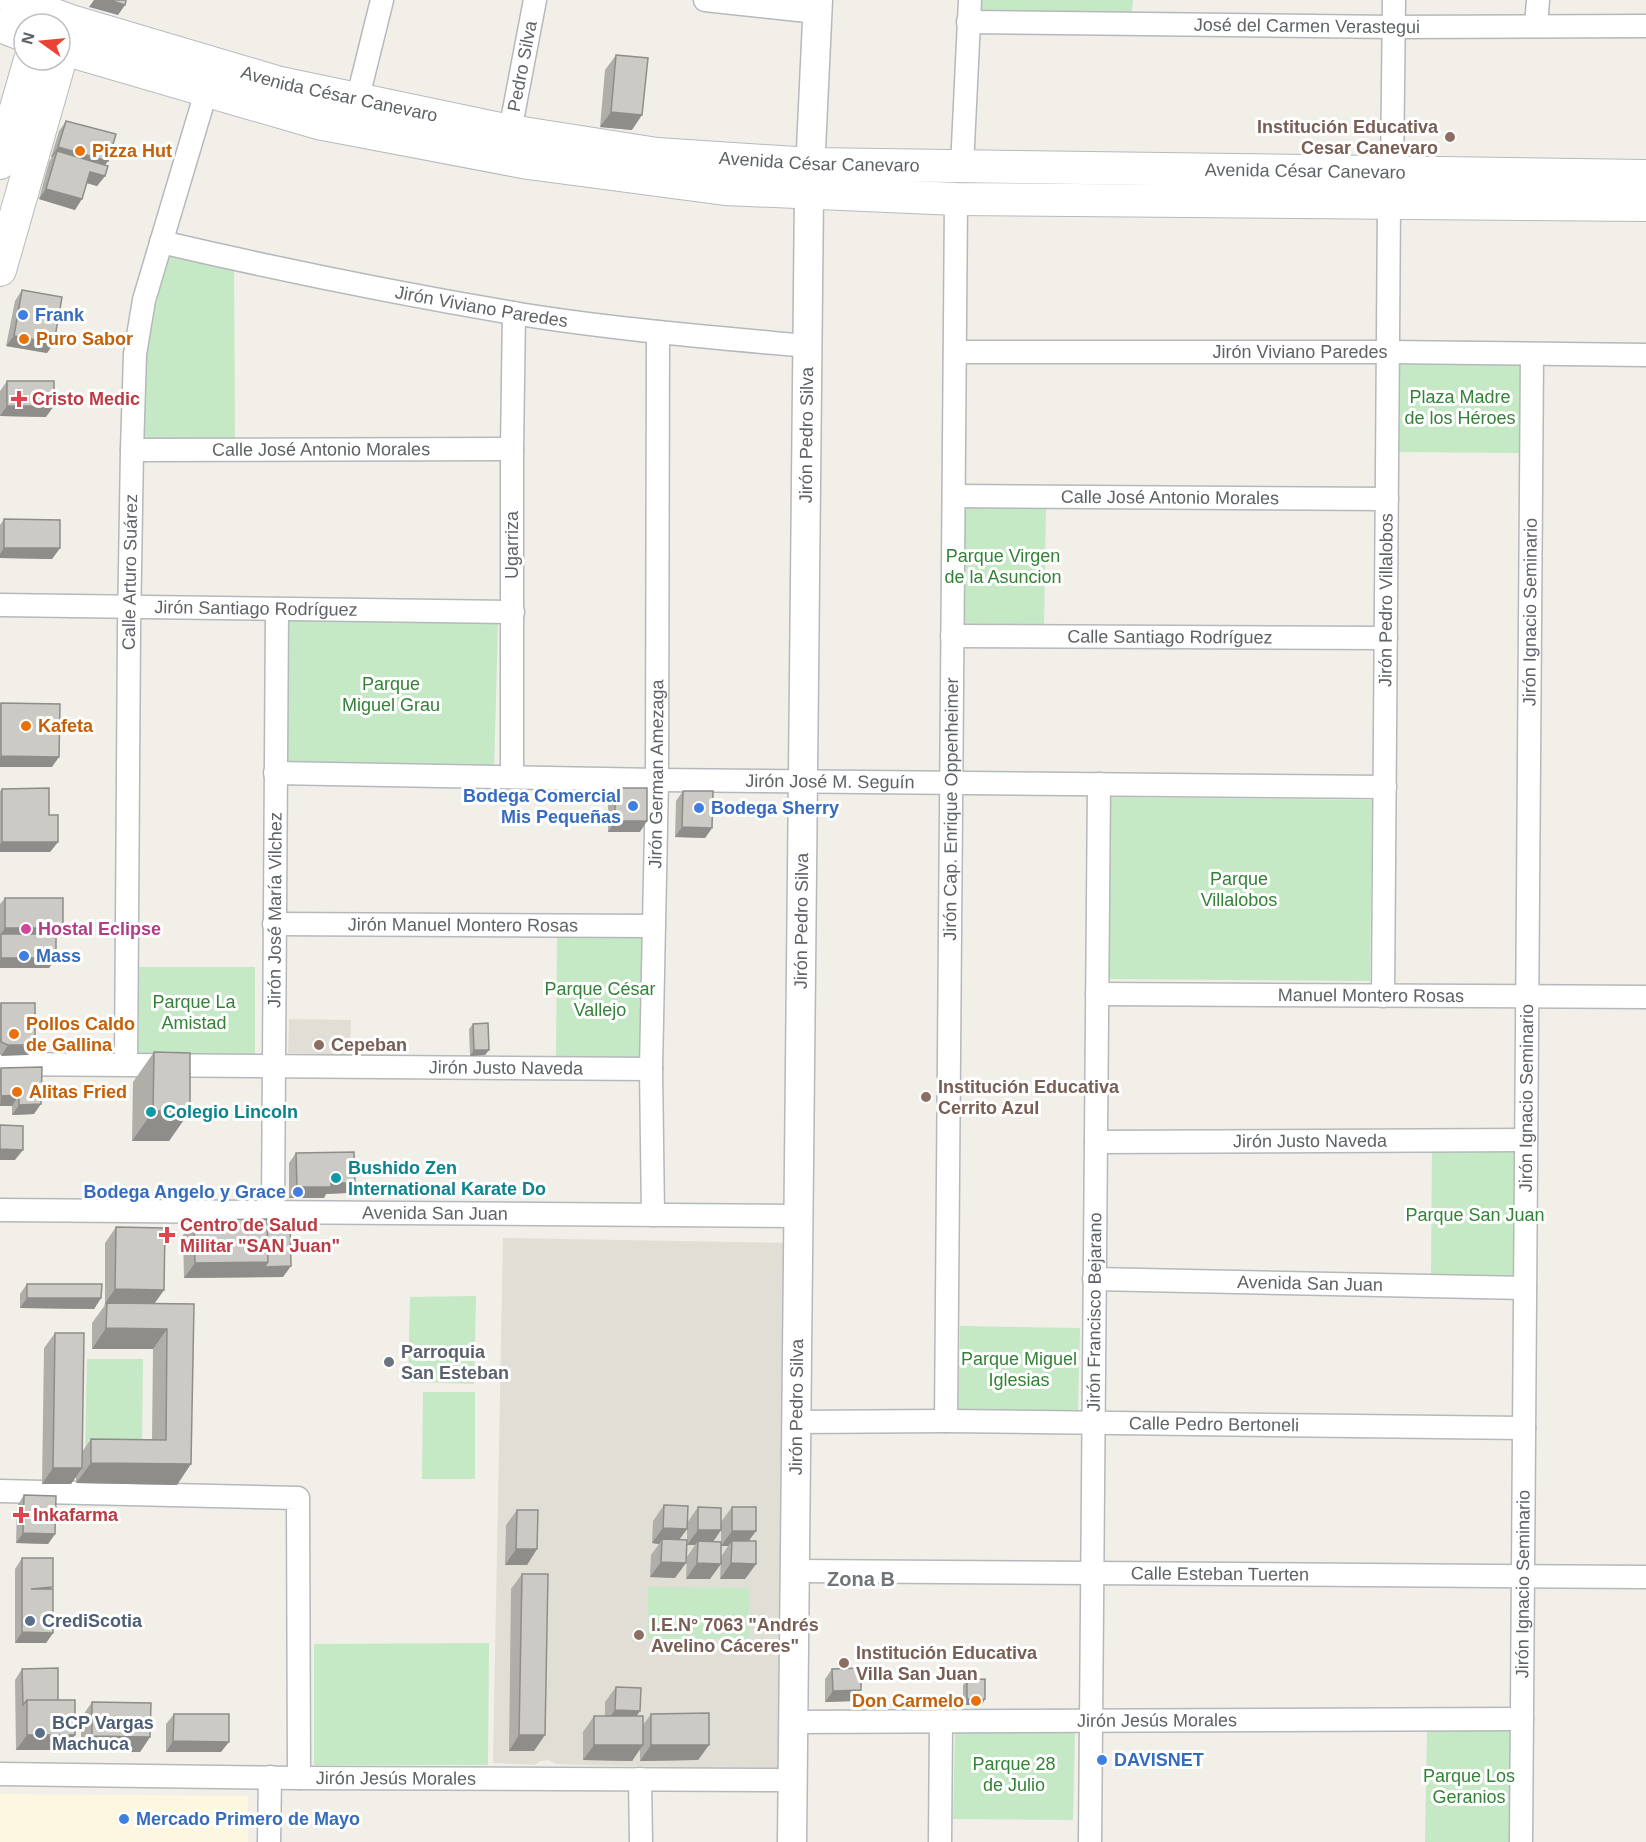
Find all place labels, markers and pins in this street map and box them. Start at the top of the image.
place label: Institución Educativa Cesar Canevaro [1257,117,1439,158]
marker: Institución Educativa Cesar Canevaro [1443,130,1457,144]
place label: Pizza Hut [92,141,172,161]
marker: Pizza Hut [73,144,87,158]
place label: Frank [35,305,85,325]
marker: Frank [16,308,30,322]
place label: Puro Sabor [36,329,133,349]
marker: Puro Sabor [17,332,31,346]
place label: Cristo Medic [32,389,140,409]
marker: Cristo Medic [10,390,28,408]
place label: Kafeta [38,716,94,736]
marker: Kafeta [19,719,33,733]
place label: Bodega Comercial Mis Pequeñas [463,786,621,827]
place label: Bodega Sherry [711,798,839,818]
marker: Bodega Comercial Mis Pequeñas [626,799,640,813]
marker: Bodega Sherry [692,801,706,815]
place label: Hostal Eclipse [38,919,161,939]
marker: Hostal Eclipse [19,922,33,936]
place label: Mass [36,946,81,966]
marker: Mass [17,949,31,963]
place label: Pollos Caldo de Gallina [26,1014,135,1055]
marker: Pollos Caldo de Gallina [7,1027,21,1041]
place label: Cepeban [331,1035,407,1055]
marker: Cepeban [312,1038,326,1052]
place label: Institución Educativa Cerrito Azul [938,1077,1120,1118]
place label: Alitas Fried [29,1082,127,1102]
marker: Alitas Fried [10,1085,24,1099]
marker: Institución Educativa Cerrito Azul [919,1090,933,1104]
place label: Colegio Lincoln [163,1102,298,1122]
marker: Colegio Lincoln [144,1105,158,1119]
place label: Bushido Zen International Karate Do [348,1158,546,1199]
marker: Bushido Zen International Karate Do [329,1171,343,1185]
place label: Bodega Angelo y Grace [84,1182,286,1202]
marker: Bodega Angelo y Grace [291,1185,305,1199]
place label: Centro de Salud Militar "SAN Juan" [180,1215,340,1256]
marker: Centro de Salud Militar "SAN Juan" [158,1226,176,1244]
place label: Parroquia San Esteban [401,1342,509,1383]
marker: Parroquia San Esteban [382,1355,396,1369]
place label: Inkafarma [33,1505,119,1525]
marker: Inkafarma [14,1508,28,1522]
place label: CrediScotia [42,1611,143,1631]
marker: CrediScotia [23,1614,37,1628]
place label: I.E.N° 7063 "Andrés Avelino Cáceres" [651,1615,819,1656]
marker: I.E.N° 7063 "Andrés Avelino Cáceres" [632,1628,646,1642]
place label: Institución Educativa Villa San Juan [856,1643,1038,1684]
marker: Institución Educativa Villa San Juan [837,1656,851,1670]
place label: Don Carmelo [852,1691,964,1711]
marker: Don Carmelo [969,1694,983,1708]
place label: BCP Vargas Machuca [52,1713,154,1754]
marker: BCP Vargas Machuca [33,1726,47,1740]
place label: DAVISNET [1114,1750,1204,1770]
marker: DAVISNET [1095,1753,1109,1767]
place label: Mercado Primero de Mayo [136,1809,360,1829]
marker: Mercado Primero de Mayo [117,1812,131,1826]

